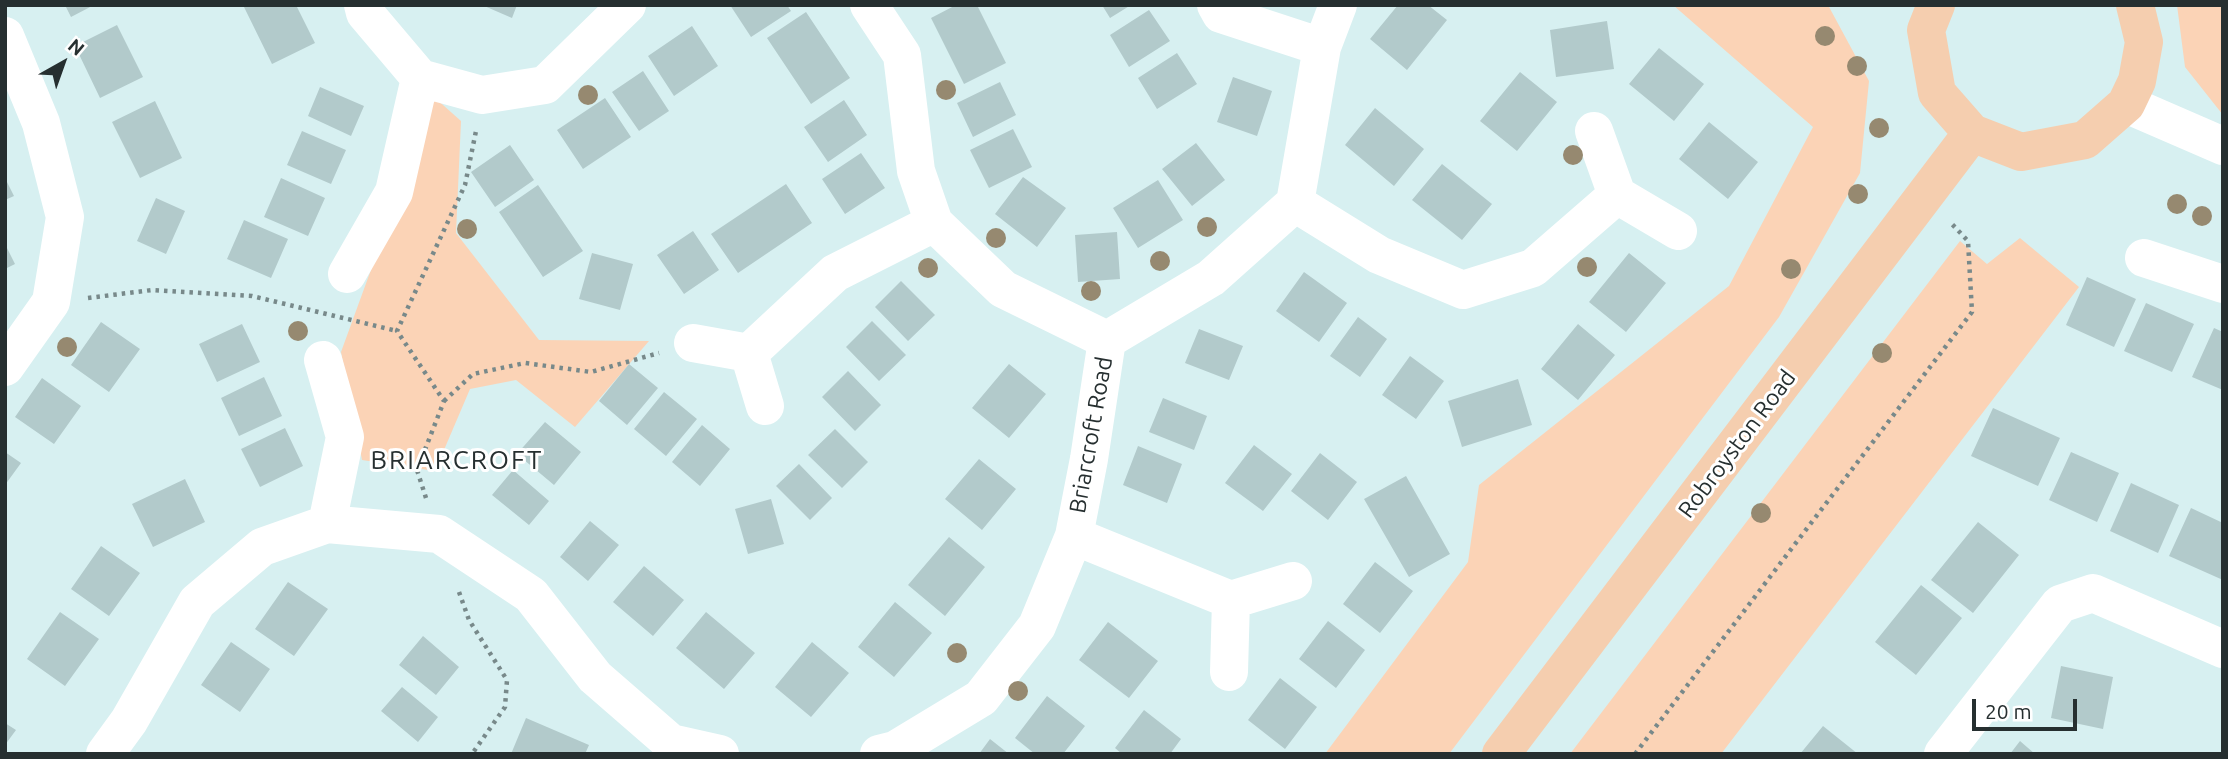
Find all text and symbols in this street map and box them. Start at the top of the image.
north arrow [28,28,98,98]
text: N [64,34,89,60]
street label: Briarcroft Road [1064,355,1118,515]
street label: Robroyston Road [1672,365,1802,523]
district label: BRIARCROFT [372,444,542,476]
scale bar [1976,686,2081,730]
text: 20 m [1985,699,2032,723]

